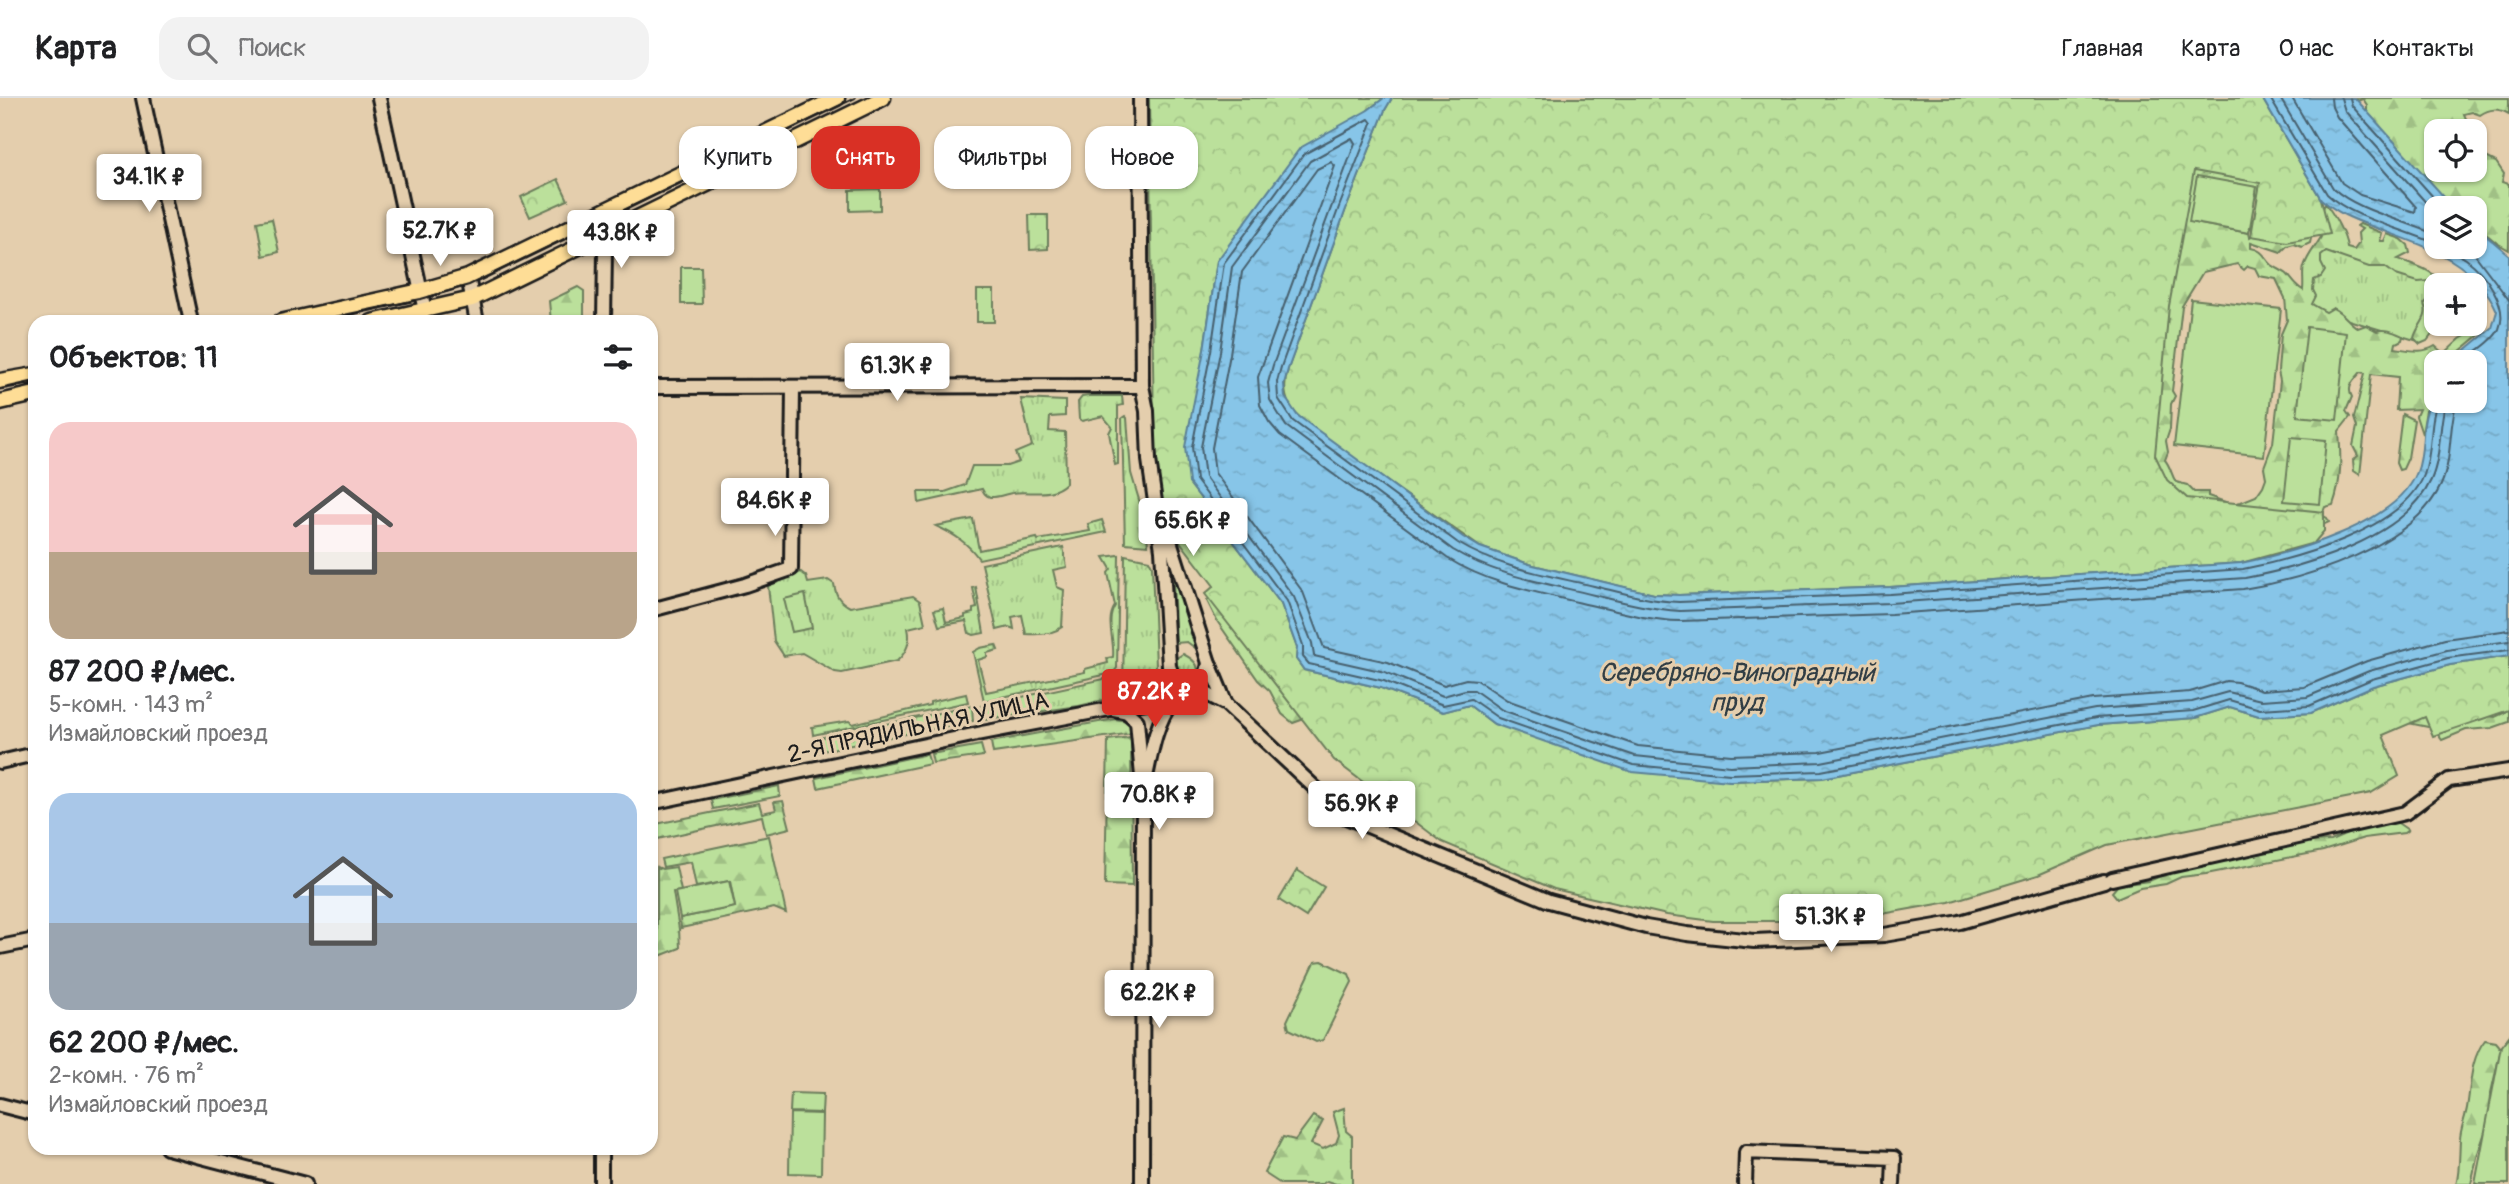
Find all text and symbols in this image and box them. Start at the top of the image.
search box [159,17,649,80]
text: Карта [35,28,117,69]
icon: search [183,29,221,67]
text: Поиск [239,32,307,64]
text: Главная [2062,34,2143,63]
text: Карта [2181,34,2241,63]
text: О нас [2279,34,2334,63]
text: Контакты [2372,34,2474,63]
map controls [2424,119,2487,413]
button: locate [2424,119,2487,182]
chip: Купить [679,126,797,189]
chip: Снять [811,126,920,189]
chip: Фильтры [934,126,1071,189]
chip: Новое [1085,126,1198,189]
pin: 34.1K ₽ [84,155,214,214]
text: 34.1K ₽ [113,162,185,191]
button: layers [2424,196,2487,259]
pin: 52.7K ₽ [375,208,505,268]
pin: 43.8K ₽ [556,211,686,270]
text: 52.7K ₽ [402,216,478,245]
text: 43.8K ₽ [583,218,659,247]
button: + [2424,273,2487,336]
icon: filters [599,338,637,376]
text: Объектов: 11 [49,339,218,376]
pin: 61.3K ₽ [832,344,962,403]
button: − [2424,350,2487,413]
text: 61.3K ₽ [861,351,933,380]
icon: home [280,467,406,593]
pin: 84.6K ₽ [710,478,840,538]
text: 84.6K ₽ [737,486,813,515]
pin: 65.6K ₽ [1128,498,1258,558]
text: 65.6K ₽ [1155,506,1231,535]
text: 87 200 ₽/мес. [49,653,236,690]
water label: Серебряно-Виноградный пруд [1599,657,1877,719]
pin: 87.2K ₽ [1090,670,1220,729]
text: 87.2K ₽ [1118,677,1192,706]
street label: 2-Я ПРЯДИЛЬНАЯ УЛИЦА [785,686,1051,769]
text: 5-комн. · 143 m² [49,690,213,719]
text: Измайловский проезд [49,719,268,748]
pin: 70.8K ₽ [1094,772,1224,832]
text: 70.8K ₽ [1120,780,1198,809]
pin: 56.9K ₽ [1297,782,1427,841]
text: 56.9K ₽ [1324,789,1400,818]
icon: home [280,838,406,964]
pin: 51.3K ₽ [1766,894,1896,954]
text: 51.3K ₽ [1795,902,1867,931]
pin: 62.2K ₽ [1094,970,1224,1030]
text: 62.2K ₽ [1121,978,1197,1007]
text: 62 200 ₽/мес. [49,1024,239,1061]
text: 2-комн. · 76 m² [49,1061,204,1090]
text: Измайловский проезд [49,1090,268,1119]

